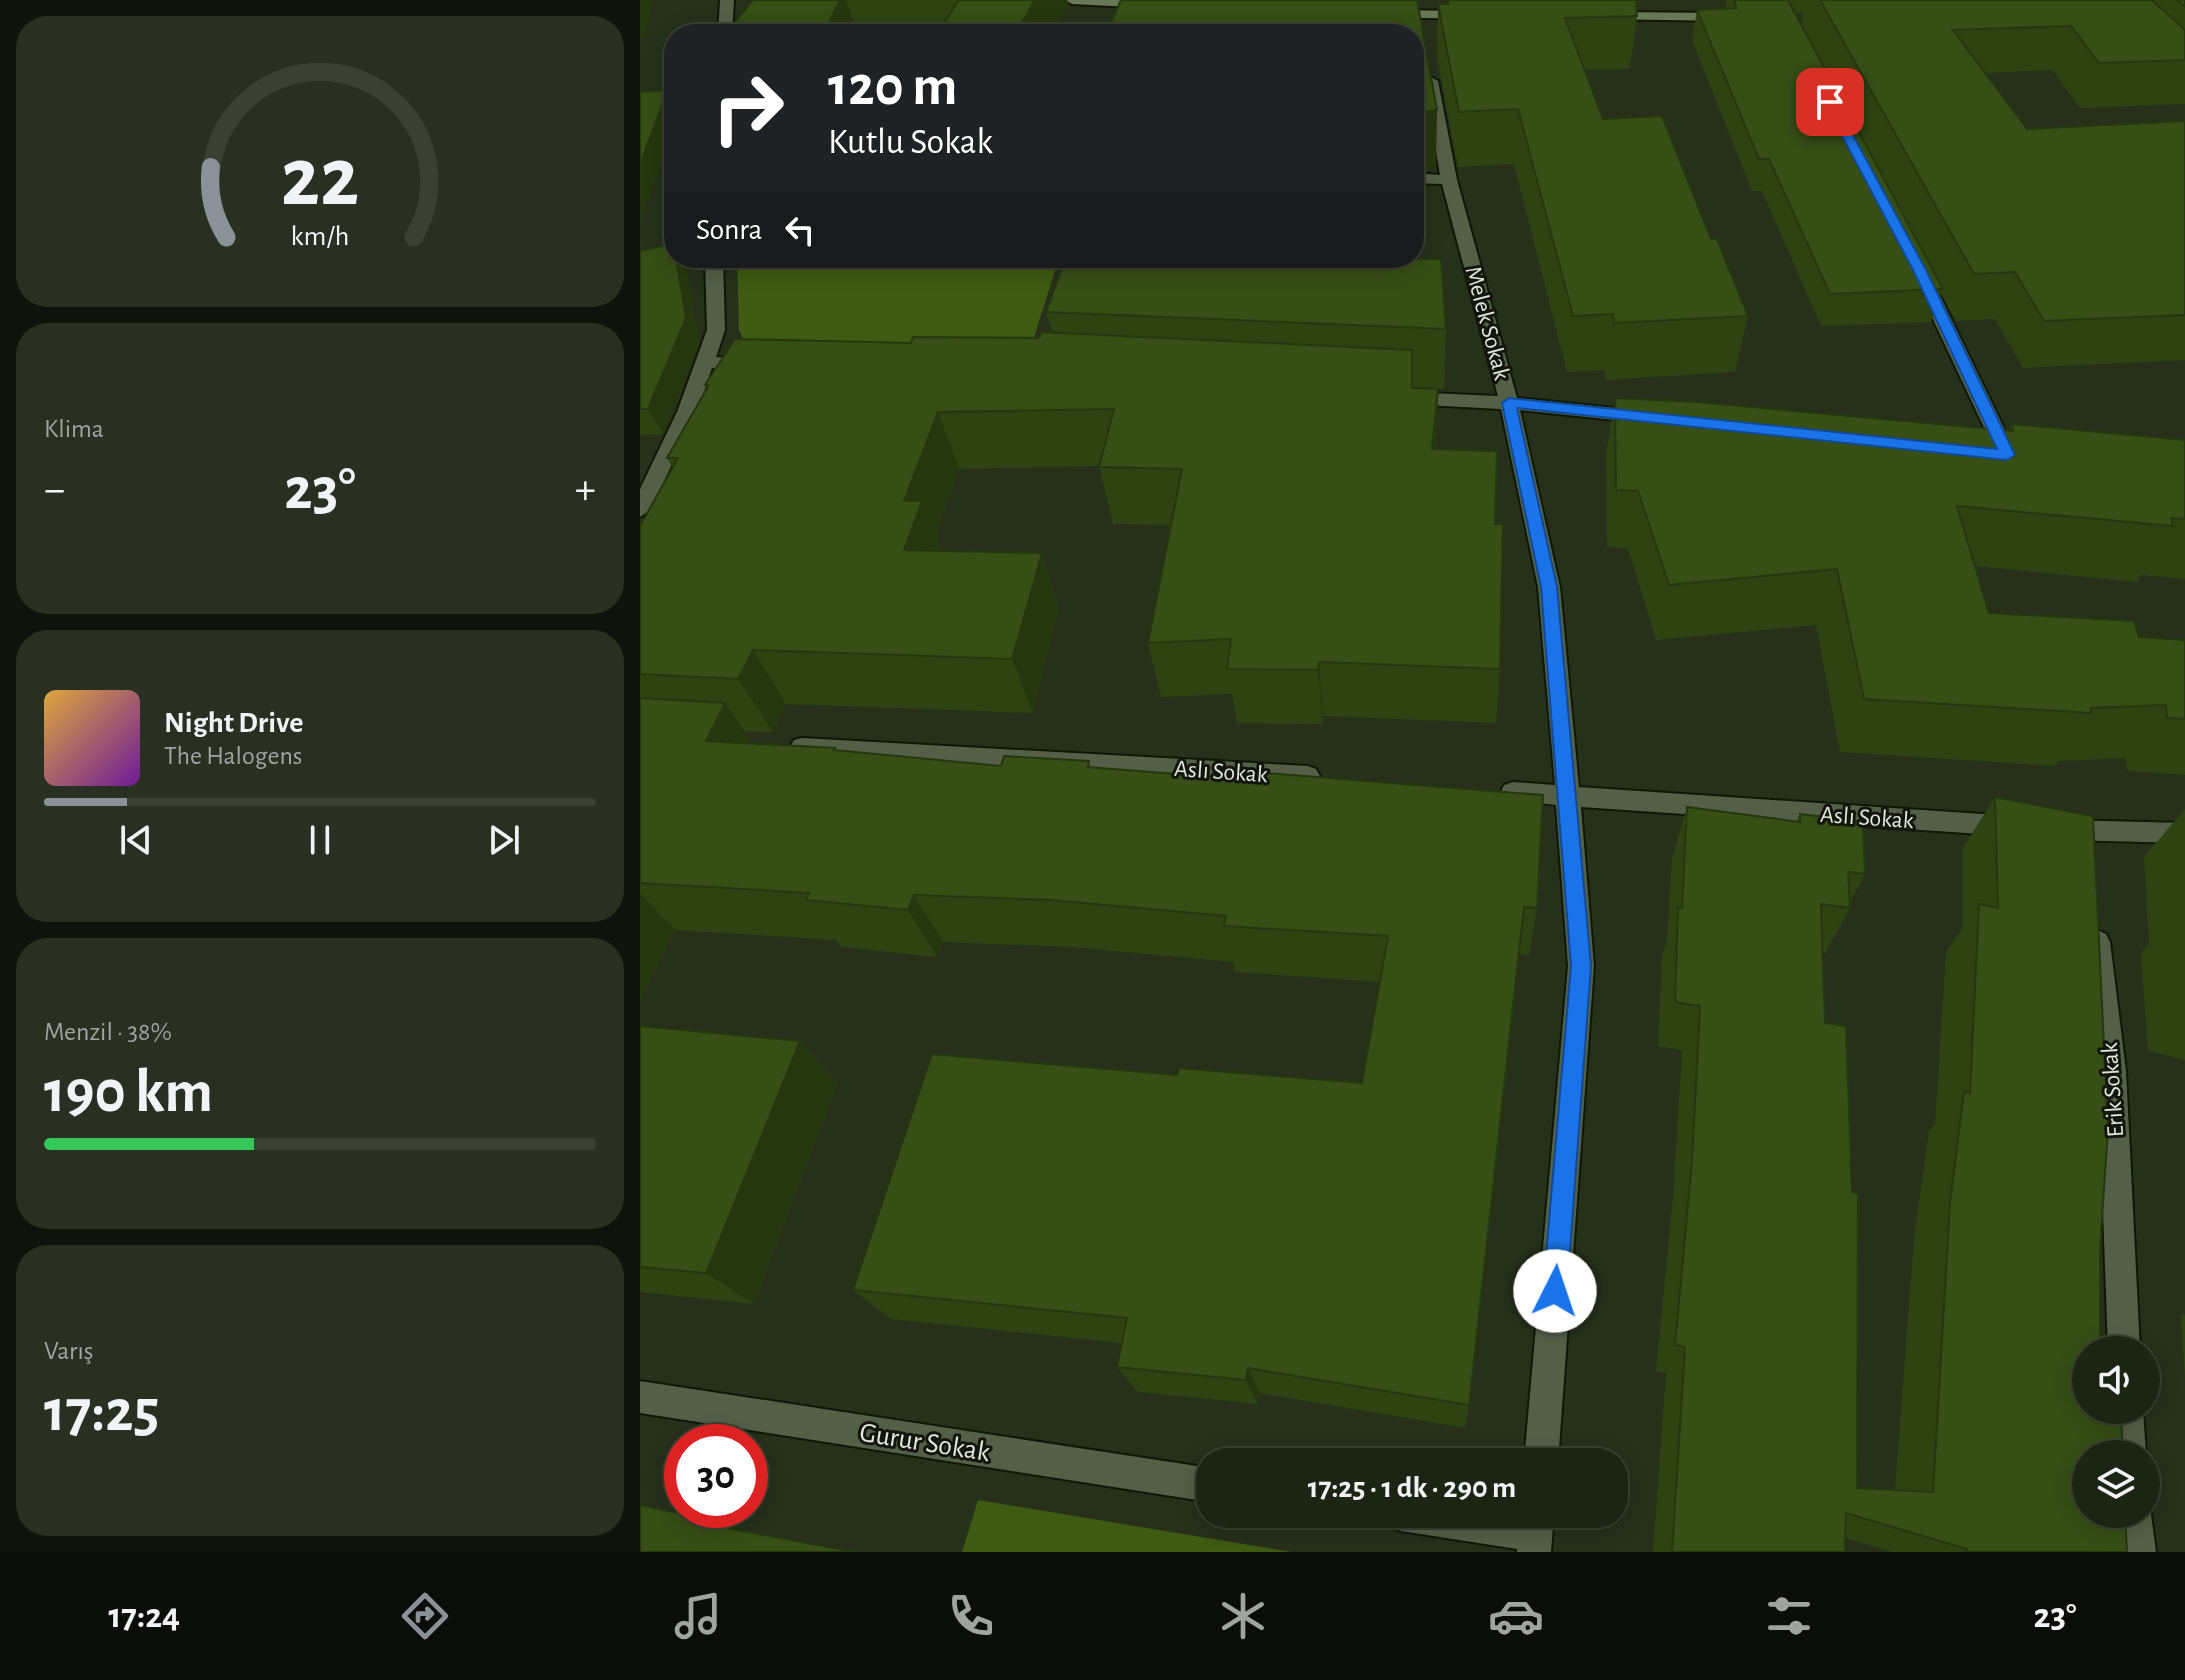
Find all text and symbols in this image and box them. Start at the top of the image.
icon: right [696,56,800,160]
text: 120 m [828,59,957,115]
pin [1796,68,1864,136]
icon: arrive [1808,80,1852,124]
text: Kutlu Sokak [828,124,993,160]
text: 22 [281,136,359,220]
icon: left [778,208,822,252]
text: Sonra [696,215,762,245]
text: km/h [291,222,349,251]
street label: Melek Sokak [1460,264,1514,383]
text: Klima [44,416,104,442]
text: 23° [284,460,356,520]
text: − [44,468,65,512]
text: + [575,468,596,512]
text: Night Drive [164,708,303,738]
text: The Halogens [164,743,302,769]
street label: Aslı Sokak [1173,757,1268,787]
street label: Aslı Sokak [1819,803,1914,833]
icon: previous [114,818,158,862]
icon: pause [298,818,342,862]
icon: next [482,818,526,862]
text: Menzil · 38% [44,1019,172,1045]
street label: Erik Sokak [2098,1042,2128,1138]
text: 190 km [44,1063,213,1123]
position arrow [1513,1249,1597,1333]
map controls [2072,1336,2160,1528]
button: sound [2072,1336,2160,1424]
text: Varış [44,1338,93,1364]
text: 17:25 [44,1382,159,1442]
street label: Gurur Sokak [858,1419,992,1467]
speed limit sign: 30 [664,1424,768,1528]
button: layers [2072,1440,2160,1528]
text: 17:25 · 1 dk · 290 m [1308,1473,1516,1503]
icon: directions [397,1588,453,1644]
icon: music [670,1588,726,1644]
icon: phone [943,1588,999,1644]
icon: climate [1215,1588,1271,1644]
icon: car [1488,1588,1544,1644]
icon: filters [1761,1588,1817,1644]
text: 17:24 [108,1598,180,1634]
text: 23° [2034,1598,2077,1634]

